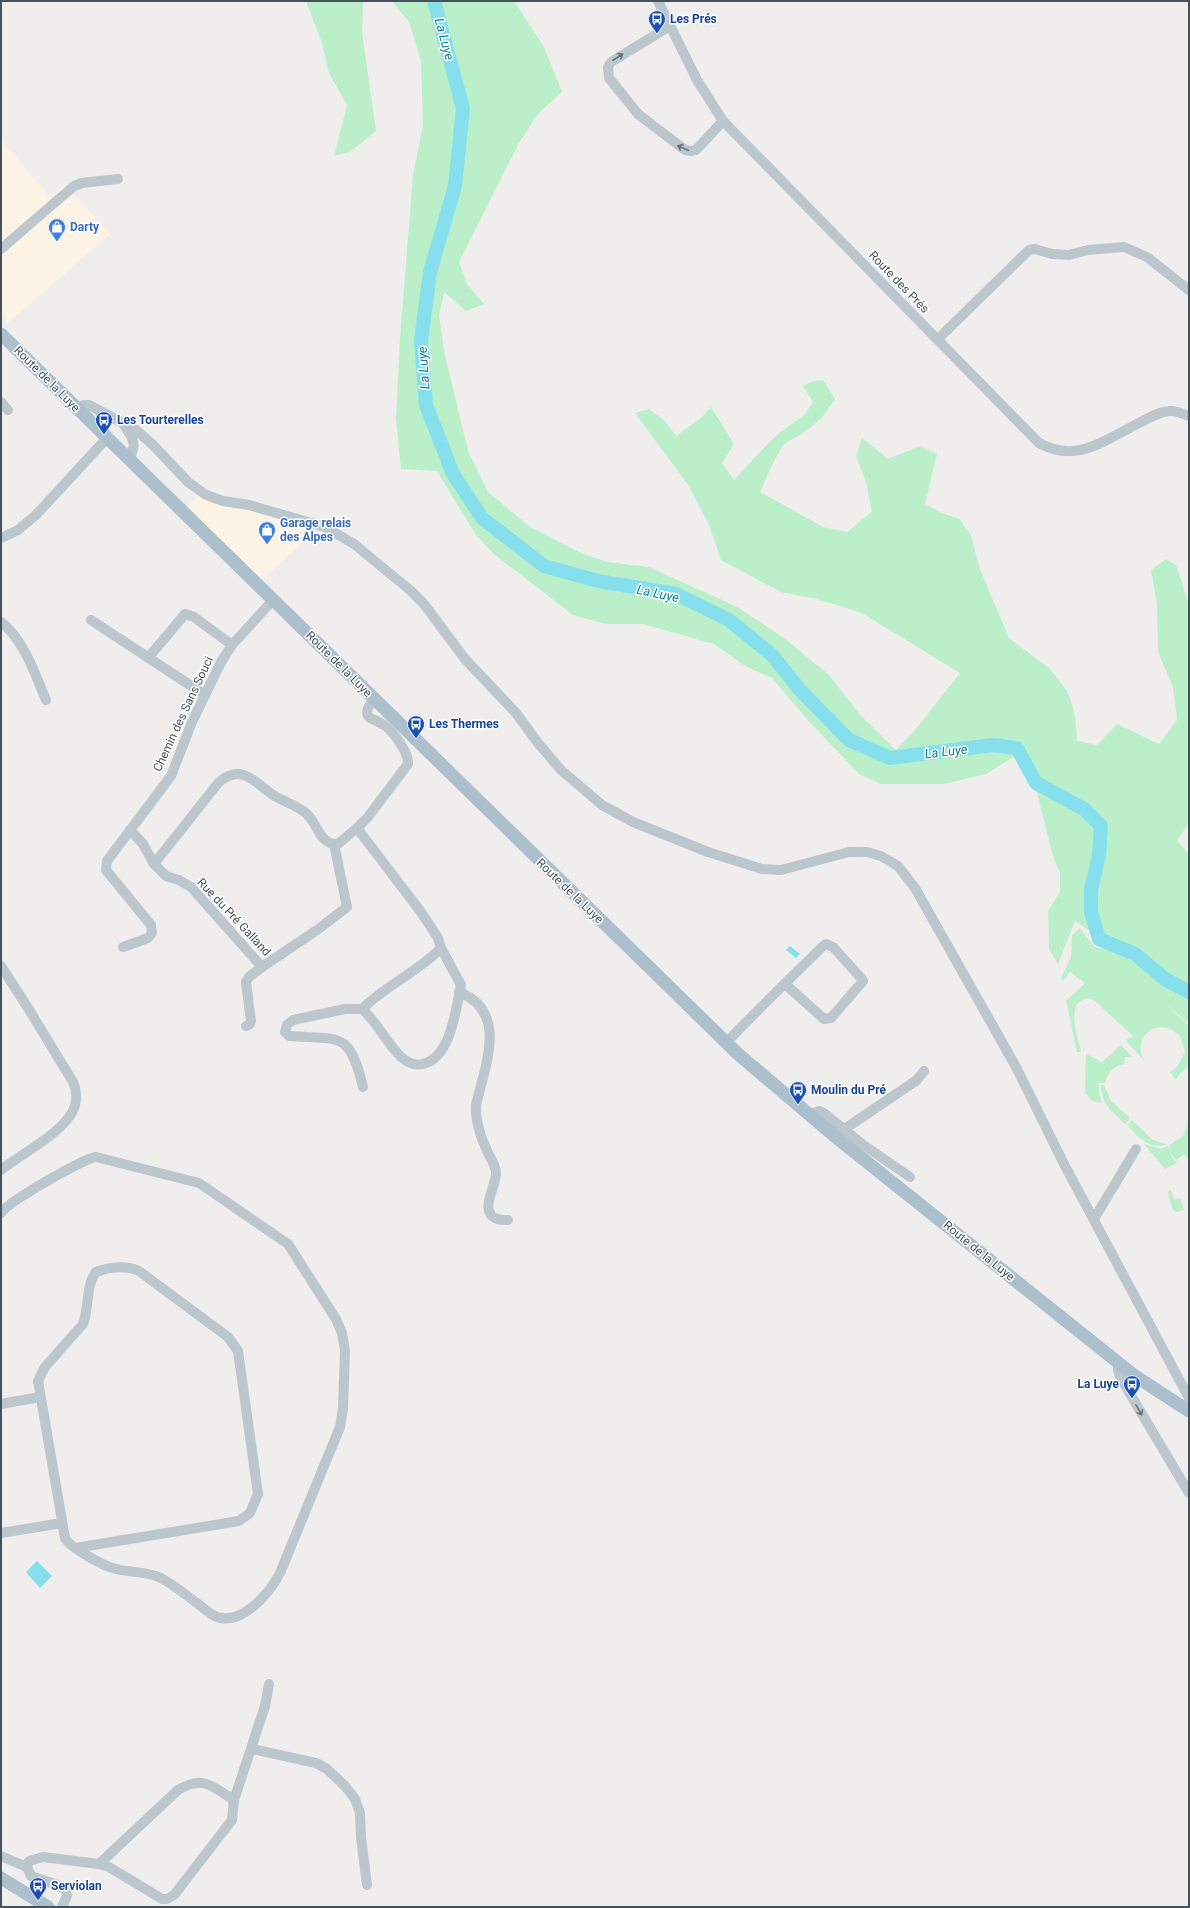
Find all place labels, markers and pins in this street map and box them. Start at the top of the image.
bus stop icon: Les Prés [647,9,667,34]
place label: Les Prés [670,12,717,26]
shop icon: Darty [47,217,67,242]
place label: Darty [70,220,100,234]
bus stop icon: Les Tourterelles [94,410,114,435]
place label: Les Tourterelles [117,413,204,427]
place label: Garage relais des Alpes [280,516,351,544]
shop icon: Garage relais des Alpes [257,520,277,545]
bus stop icon: Les Thermes [406,714,426,739]
place label: Les Thermes [429,717,499,731]
bus stop icon: Moulin du Pré [788,1080,808,1105]
place label: Moulin du Pré [811,1083,887,1097]
bus stop icon: La Luye [1122,1374,1142,1399]
place label: La Luye [1078,1377,1120,1391]
bus stop icon: Serviolan [28,1876,48,1901]
place label: Serviolan [51,1879,102,1893]

